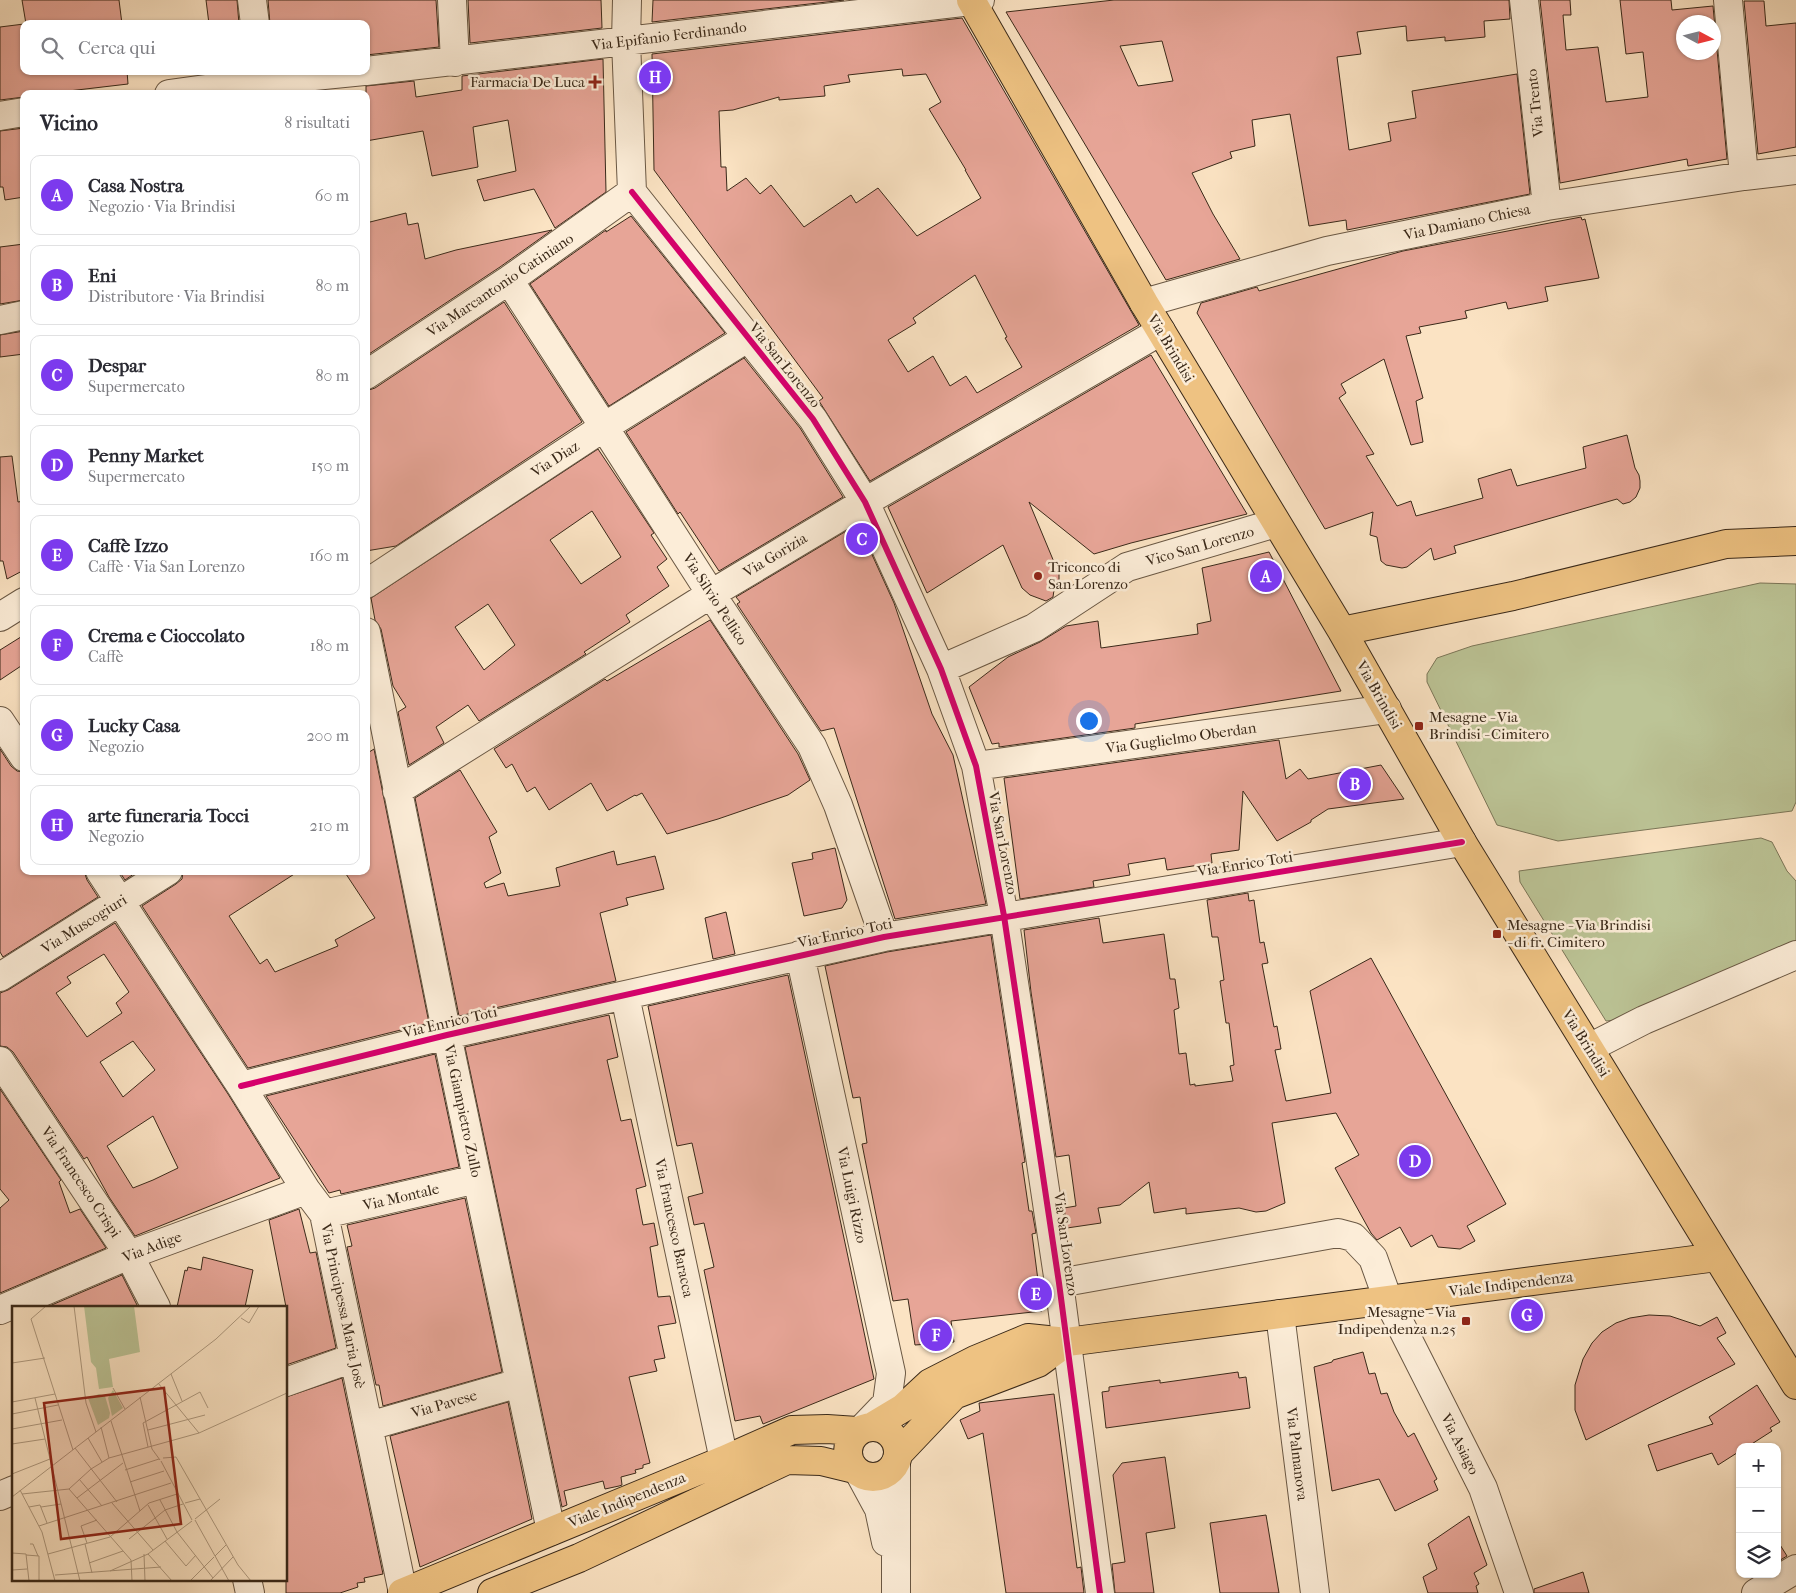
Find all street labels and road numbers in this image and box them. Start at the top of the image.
street label: Via Epifanio Ferdinando [590,18,748,55]
street label: Via Trento [1522,68,1548,139]
street label: Via Damiano Chiesa [1401,200,1533,244]
street label: Via Marcantonio Catiniano [422,229,577,341]
street label: Via Brindisi [1143,310,1199,386]
street label: Via San Lorenzo [745,318,825,411]
street label: Via Diaz [527,437,583,482]
street label: Vico San Lorenzo [1143,522,1256,570]
street label: Via Gorizia [739,528,811,582]
street label: Via Silvio Pellico [678,549,752,649]
street label: Via Brindisi [1352,657,1406,733]
street label: Via Guglielmo Oberdan [1104,718,1258,758]
street label: Via San Lorenzo [984,789,1022,896]
street label: Via Enrico Toti [1195,847,1295,881]
street label: Via Muscogiuri [37,890,131,958]
street label: Via Enrico Toti [795,914,895,952]
street label: Via Enrico Toti [400,1002,500,1042]
street label: Via Brindisi [1558,1005,1614,1081]
street label: Via Giampietro Zullo [440,1042,486,1179]
street label: Via Francesco Crispi [37,1122,125,1241]
street label: Via Luigi Rizzo [833,1144,871,1245]
street label: Via Francesco Baracca [650,1156,698,1300]
street label: Via Montale [360,1179,441,1215]
street label: Via San Lorenzo [1050,1190,1082,1297]
street label: Via Principessa Maria Josè [317,1221,369,1391]
street label: Via Adige [119,1227,185,1267]
street label: Viale Indipendenza [1447,1267,1575,1301]
street label: Via Pavese [408,1386,479,1422]
street label: Via Palmanova [1282,1405,1312,1503]
street label: Via Asiago [1436,1409,1483,1478]
street label: Viale Indipendenza [565,1468,689,1532]

